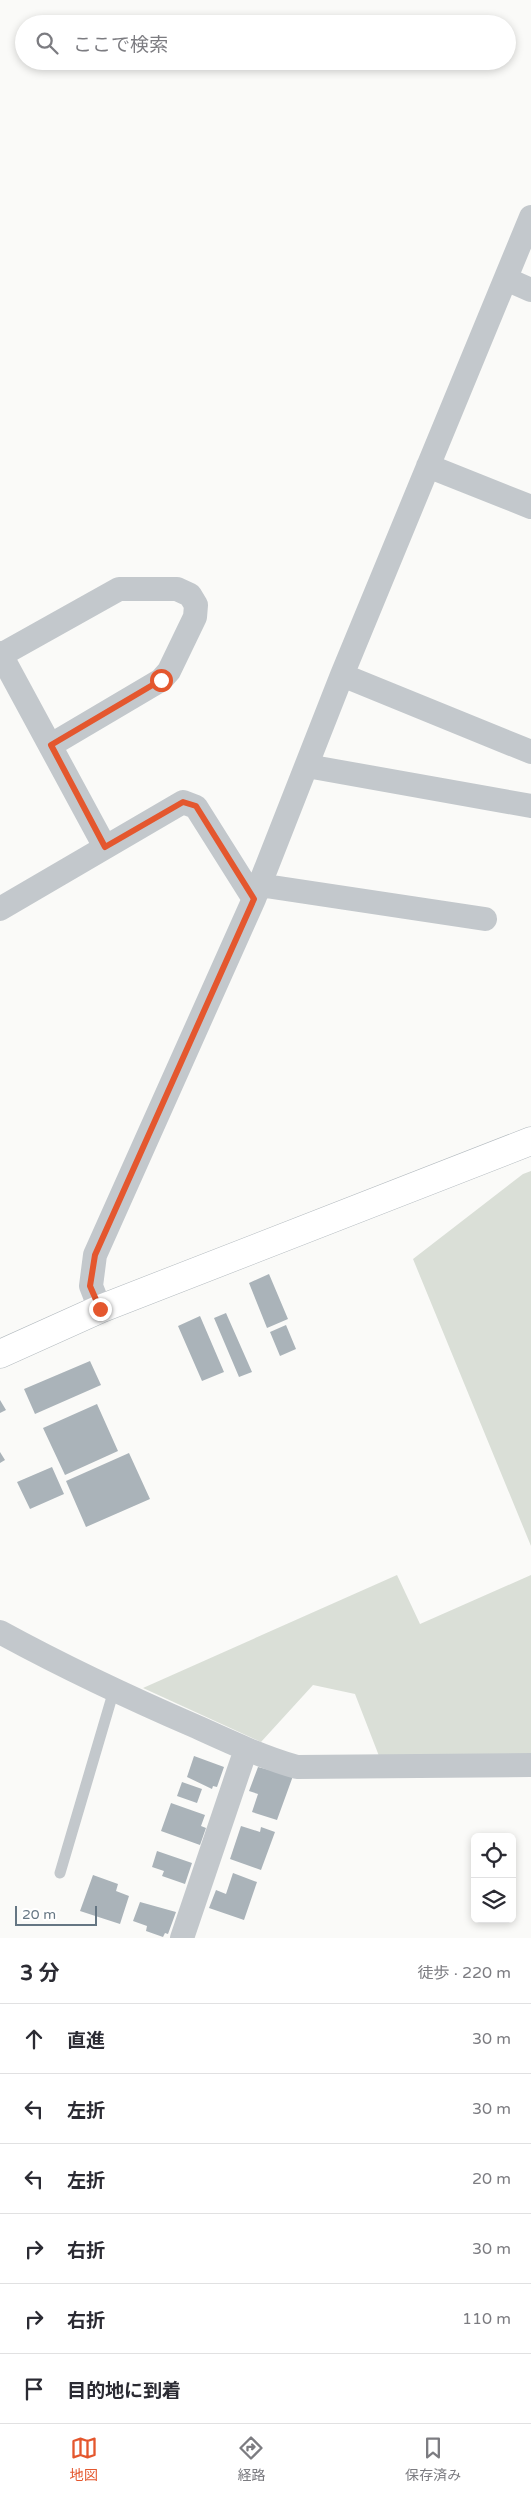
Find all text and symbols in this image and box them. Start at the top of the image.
search box [15,15,516,70]
icon: search [33,29,61,57]
text: ここで検索 [73,34,168,56]
route start [150,669,173,692]
route end [89,1298,112,1321]
map controls [471,1833,516,1923]
button: locate [471,1833,516,1878]
button: layers [471,1878,516,1923]
scale bar [15,1903,98,1926]
text: 20 m [22,1906,56,1923]
text: 3 分 [20,1961,60,1986]
text: 徒歩 · 220 m [418,1963,511,1983]
icon: ahead [20,2025,48,2053]
text: 30 m [472,2029,511,2049]
text: 直進 [67,2030,105,2052]
icon: left [20,2095,48,2123]
text: 30 m [472,2099,511,2119]
text: 左折 [67,2100,105,2122]
icon: left [20,2165,48,2193]
text: 20 m [472,2169,511,2189]
text: 左折 [67,2170,105,2192]
icon: right [20,2235,48,2263]
text: 30 m [472,2239,511,2259]
text: 右折 [67,2240,105,2262]
icon: right [20,2305,48,2333]
text: 110 m [462,2309,511,2329]
text: 右折 [67,2310,105,2332]
icon: arrive [20,2375,48,2403]
text: 目的地に到着 [67,2380,181,2402]
tab: 地図 [70,2434,98,2484]
tab: 経路 [237,2434,265,2484]
tab: 保存済み [405,2434,461,2484]

